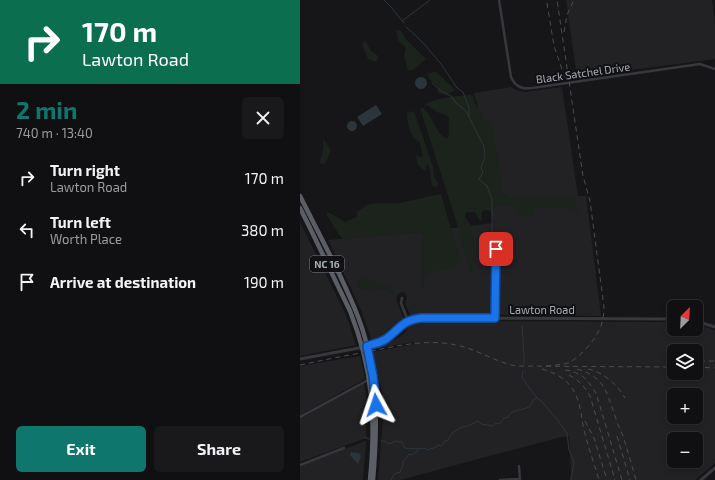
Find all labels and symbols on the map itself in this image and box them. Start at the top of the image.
street label: Black Satchel Drive [535,59,631,86]
pin [479,232,513,266]
road number: NC 16 [310,256,344,272]
north arrow [667,300,703,336]
street label: Lawton Road [509,303,575,316]
position arrow [355,384,397,426]

